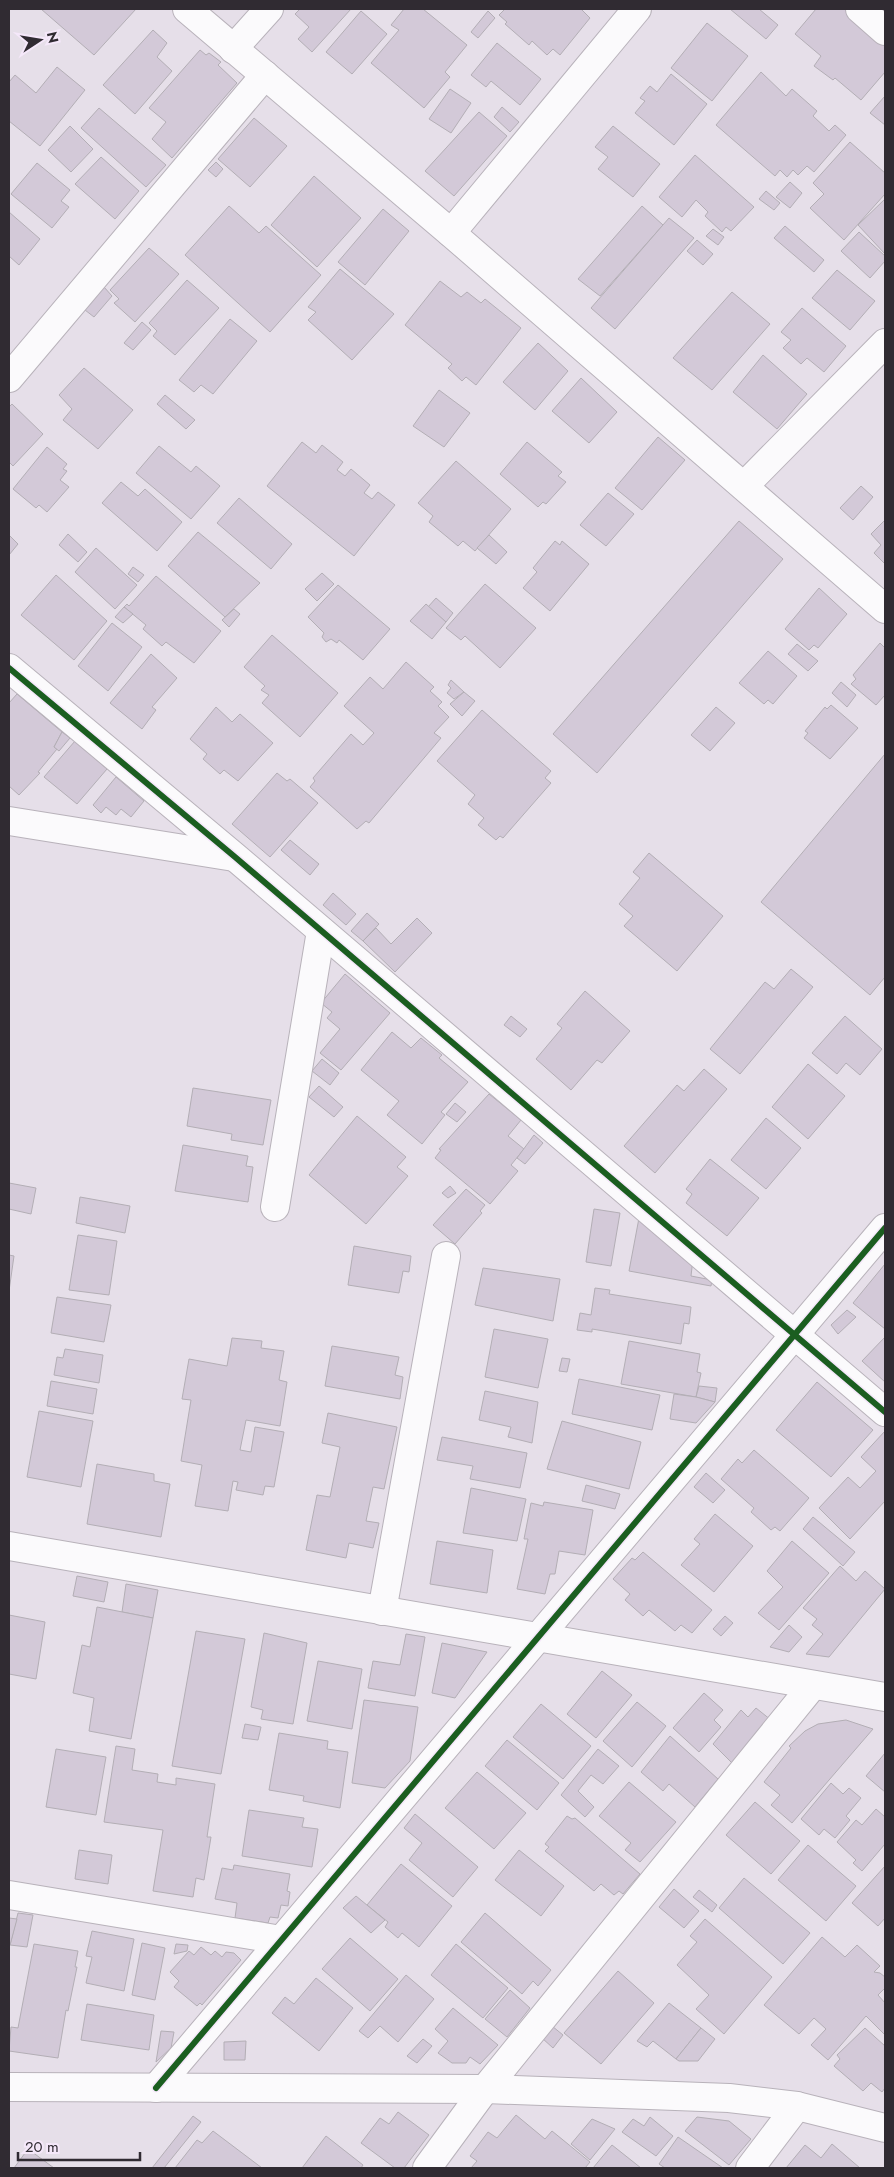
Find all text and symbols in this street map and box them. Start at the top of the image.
north arrow [15,15,65,65]
text: N [42,30,64,45]
scale bar [18,2130,140,2162]
text: 20 m [25,2136,59,2158]

